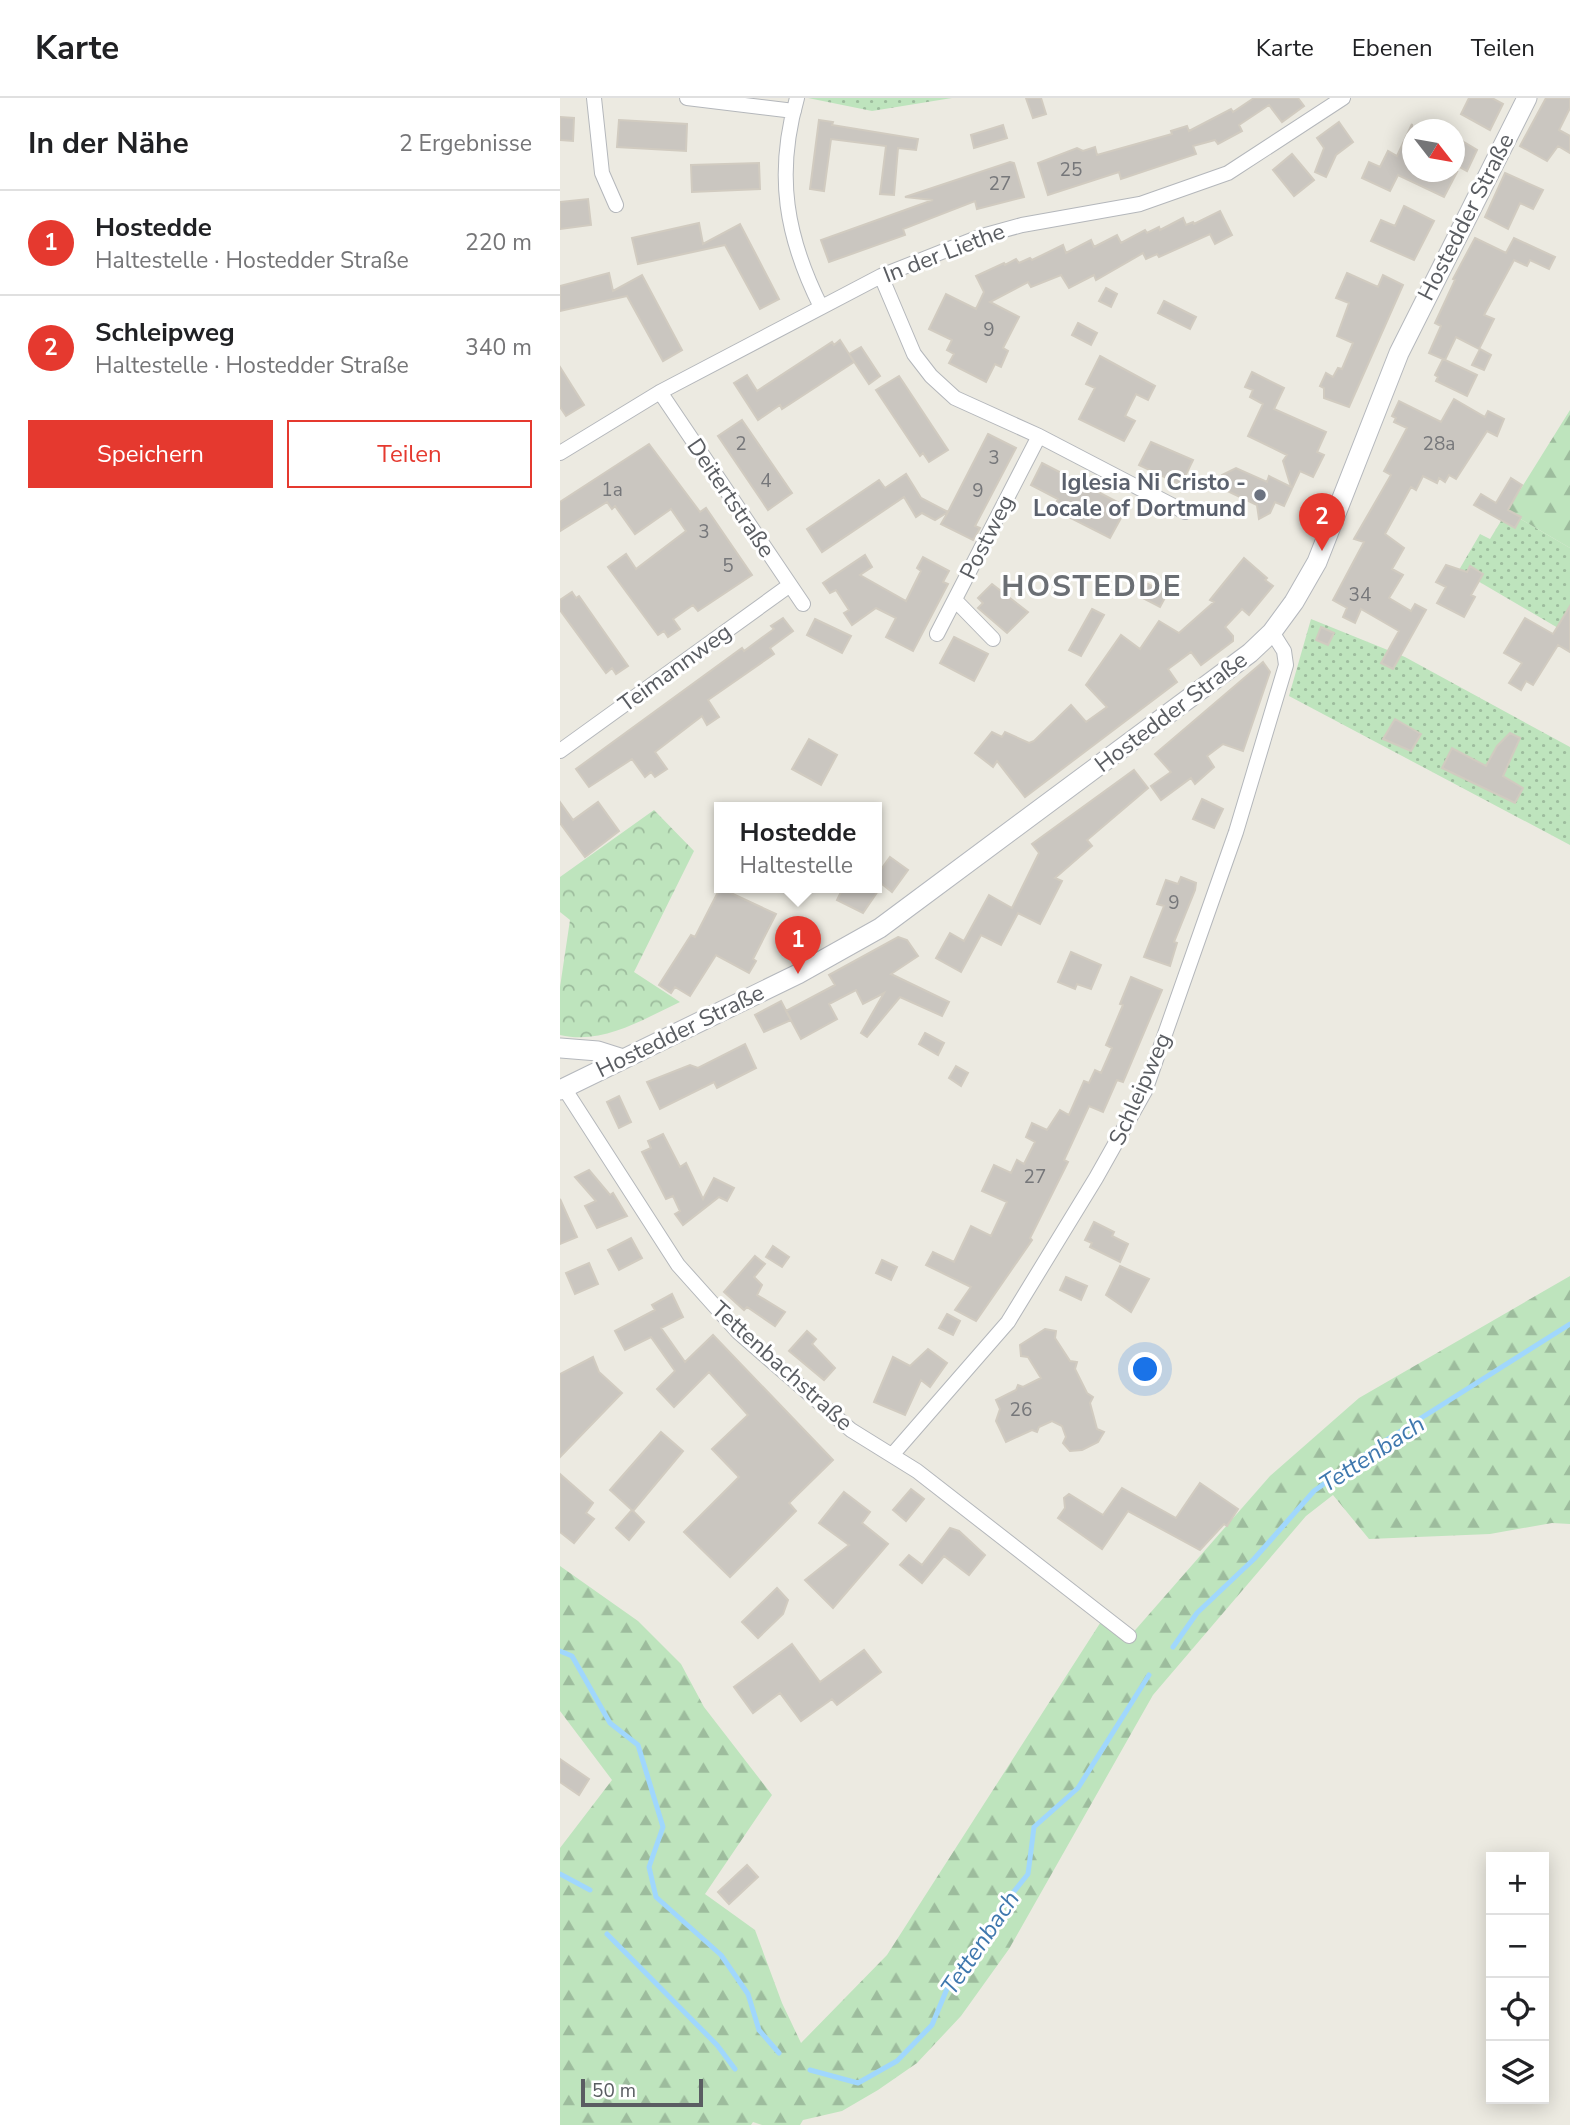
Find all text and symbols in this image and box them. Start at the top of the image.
text: Karte [35,26,119,71]
text: Karte [1256,32,1314,64]
text: Ebenen [1352,32,1433,64]
text: Teilen [1471,32,1535,64]
north arrow [1402,119,1465,182]
text: In der Nähe [28,123,189,164]
text: 2 Ergebnisse [399,128,532,159]
street label: Hostedder Straße [1411,128,1521,306]
house number: 25 [1060,157,1082,183]
house number: 27 [989,171,1011,197]
text: Hostedde [95,210,212,245]
street label: In der Liethe [879,216,1009,290]
text: 1 [44,227,58,258]
text: 220 m [465,227,532,258]
text: Haltestelle · Hostedder Straße [95,245,409,276]
text: Schleipweg [95,315,235,350]
house number: 9 [983,317,995,343]
text: 2 [44,332,58,363]
text: 340 m [465,332,532,363]
text: Haltestelle · Hostedder Straße [95,350,409,381]
button: Speichern [28,420,273,488]
button: Teilen [287,420,532,488]
house number: 2 [735,431,747,457]
house number: 28a [1423,431,1455,457]
street label: Deitertstraße [680,432,782,564]
house number: 3 [988,445,1000,471]
place label: Iglesia Ni Cristo - Locale of Dortmund [1033,467,1246,524]
house number: 4 [760,468,772,494]
house number: 1a [601,477,623,503]
house number: 9 [972,478,984,504]
marker: Iglesia Ni Cristo - Locale of Dortmund [1252,487,1268,503]
street label: Postweg [953,489,1021,585]
pin: 2 [1299,493,1345,551]
house number: 3 [698,519,710,545]
house number: 5 [722,553,734,579]
district label: HOSTEDDE [1001,566,1183,607]
house number: 34 [1349,582,1371,608]
street label: Teimannweg [612,617,738,719]
street label: Hostedder Straße [1088,644,1254,780]
popup [714,802,882,893]
text: Hostedde [740,815,856,850]
text: Haltestelle [740,850,853,881]
house number: 9 [1168,890,1180,916]
pin: 1 [775,916,821,974]
street label: Hostedder Straße [591,977,769,1085]
street label: Schleipweg [1101,1028,1179,1150]
house number: 27 [1024,1164,1046,1190]
street label: Tettenbachstraße [705,1294,859,1438]
your location [1128,1352,1162,1386]
house number: 26 [1010,1397,1032,1423]
water label: Tettenbach [1313,1408,1431,1500]
map controls [1486,1852,1549,2104]
button: + [1486,1852,1549,1915]
water label: Tettenbach [933,1884,1027,2002]
button: − [1486,1915,1549,1978]
button: locate [1486,1978,1549,2041]
button: layers [1486,2041,1549,2104]
scale bar [581,2076,704,2108]
text: 50 m [592,2078,636,2104]

